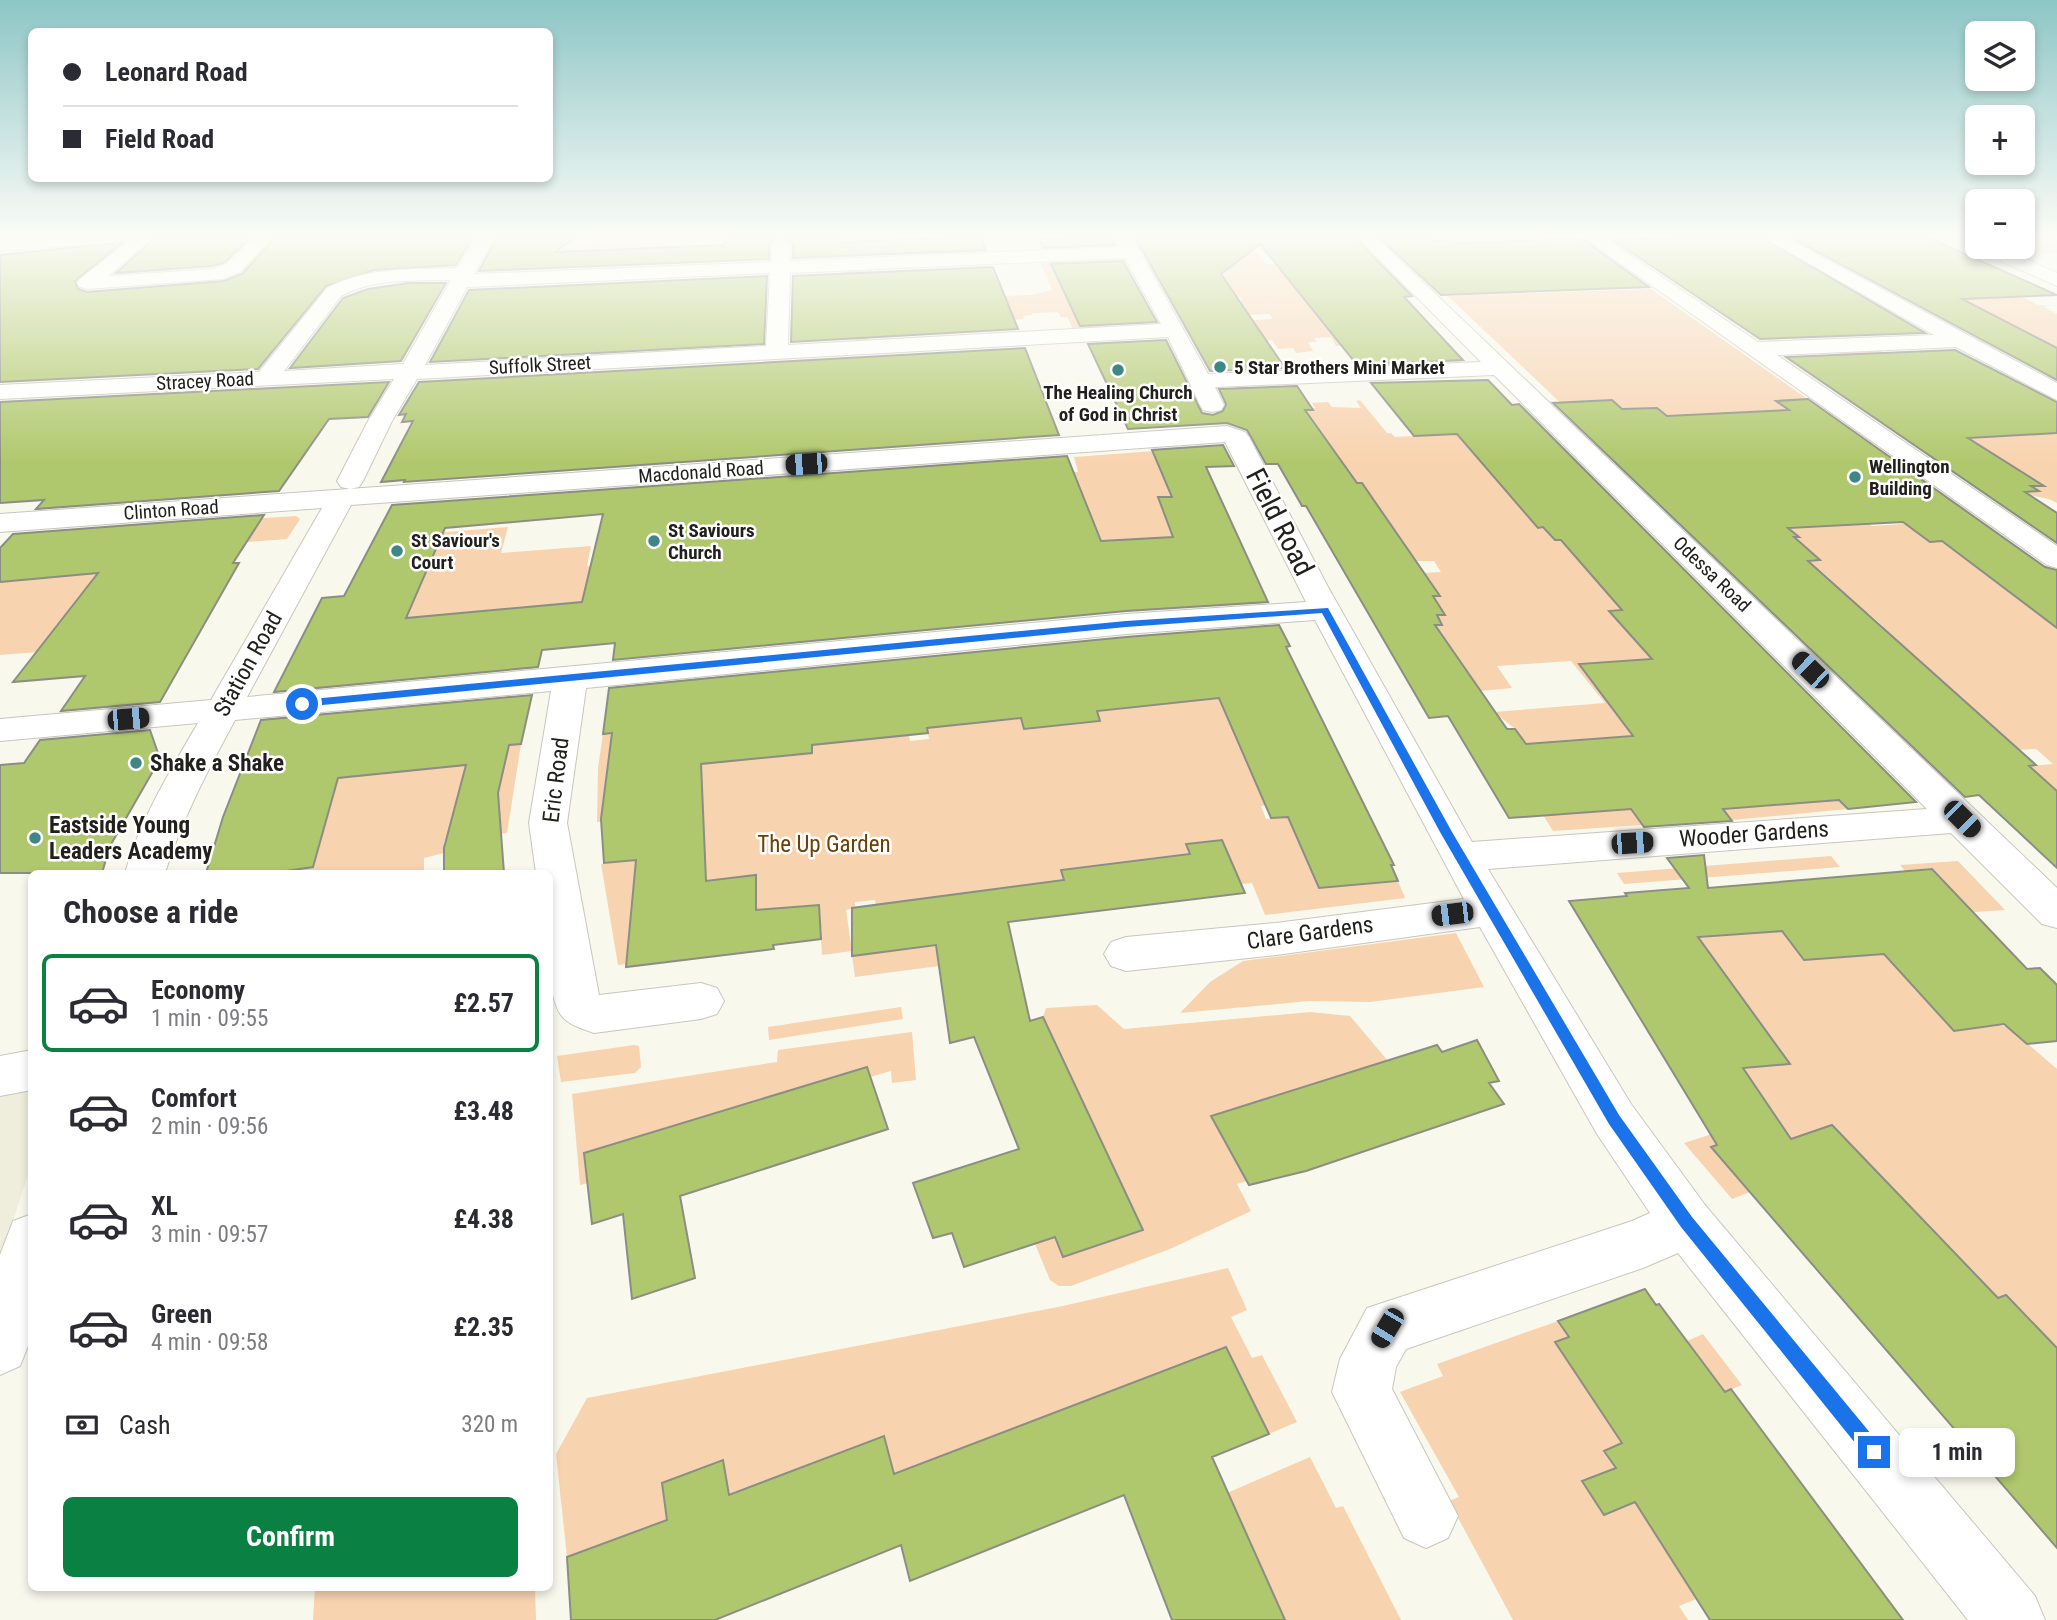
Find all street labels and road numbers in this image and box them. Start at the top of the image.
street label: Suffolk Street [488,351,592,379]
street label: Stracey Road [155,367,255,395]
street label: Macdonald Road [637,456,765,488]
street label: Field Road [1239,463,1321,581]
street label: Clinton Road [123,495,219,525]
street label: Odessa Road [1669,531,1755,617]
street label: Station Road [208,607,288,721]
street label: Eric Road [537,736,575,824]
street label: Wooder Gardens [1678,815,1830,853]
street label: Clare Gardens [1245,911,1375,955]

